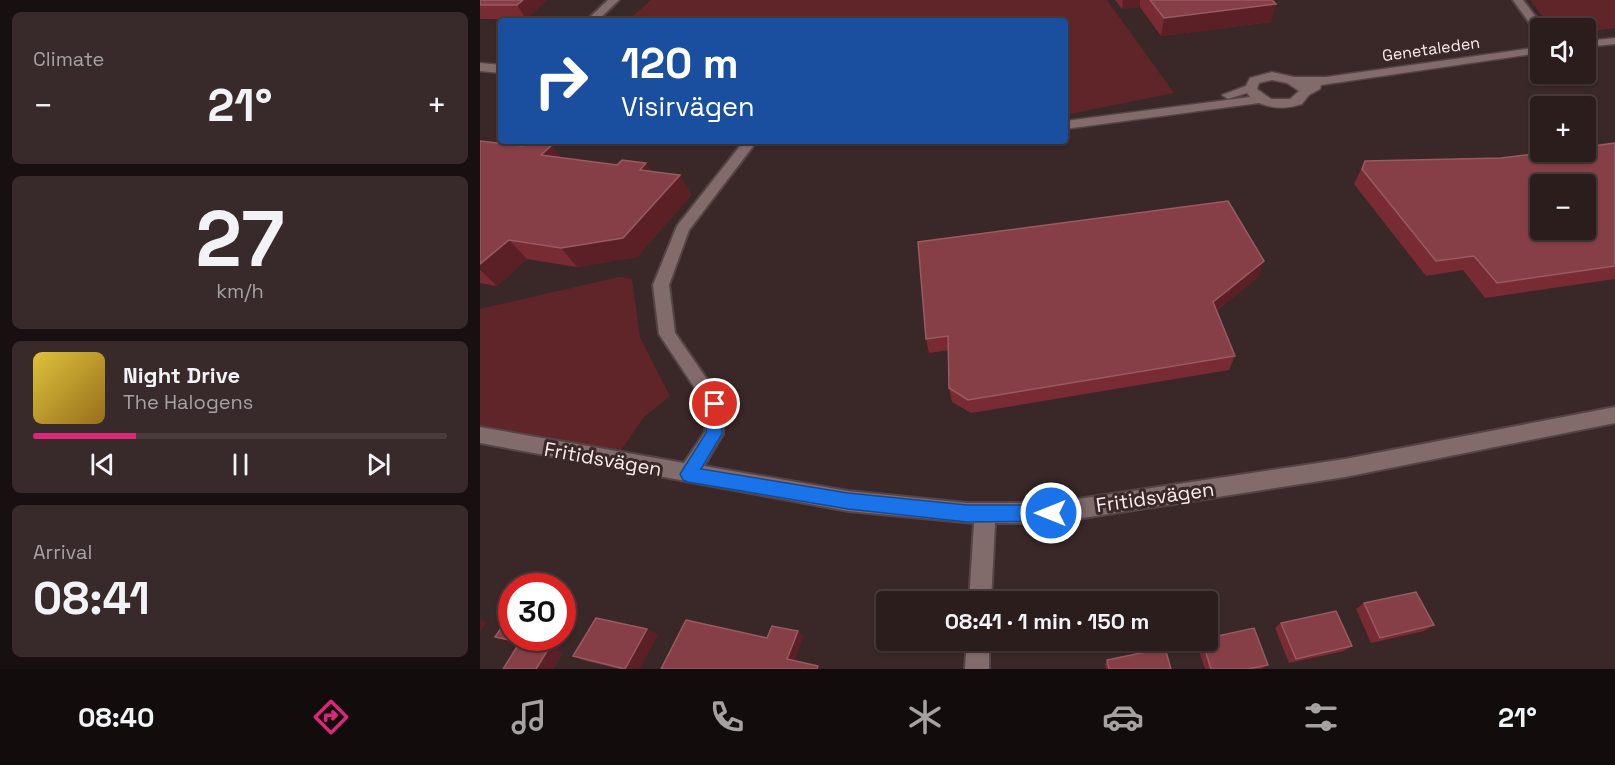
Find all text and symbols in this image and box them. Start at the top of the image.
map controls [1530,18,1596,240]
button: sound [1530,18,1596,84]
street label: Genetaleden [1381,32,1481,66]
text: 120 m [621,37,739,90]
icon: right [522,42,600,120]
text: Climate [33,46,104,72]
text: 21° [208,77,272,134]
text: − [33,85,53,127]
text: + [427,85,447,127]
text: Visirvägen [621,89,755,124]
button: + [1530,96,1596,162]
button: − [1530,174,1596,240]
text: 27 [196,189,284,289]
text: km/h [216,278,264,304]
text: Night Drive [123,361,240,389]
pin [689,378,740,429]
icon: arrive [698,387,731,420]
text: The Halogens [123,389,253,415]
street label: Fritidsvägen [542,436,664,482]
icon: previous [86,448,119,481]
icon: pause [224,448,257,481]
icon: next [362,448,395,481]
street label: Fritidsvägen [1094,476,1216,518]
position arrow [1019,481,1083,545]
text: Arrival [33,539,92,565]
text: 08:41 [33,570,150,627]
speed limit sign: 30 [498,573,576,651]
text: 08:41 · 1 min · 150 m [945,607,1149,635]
icon: directions [310,696,352,738]
icon: music [508,696,550,738]
icon: phone [706,696,748,738]
icon: climate [904,696,946,738]
icon: car [1102,696,1144,738]
icon: filters [1300,696,1342,738]
text: 08:40 [78,700,154,735]
text: 21° [1498,700,1537,735]

